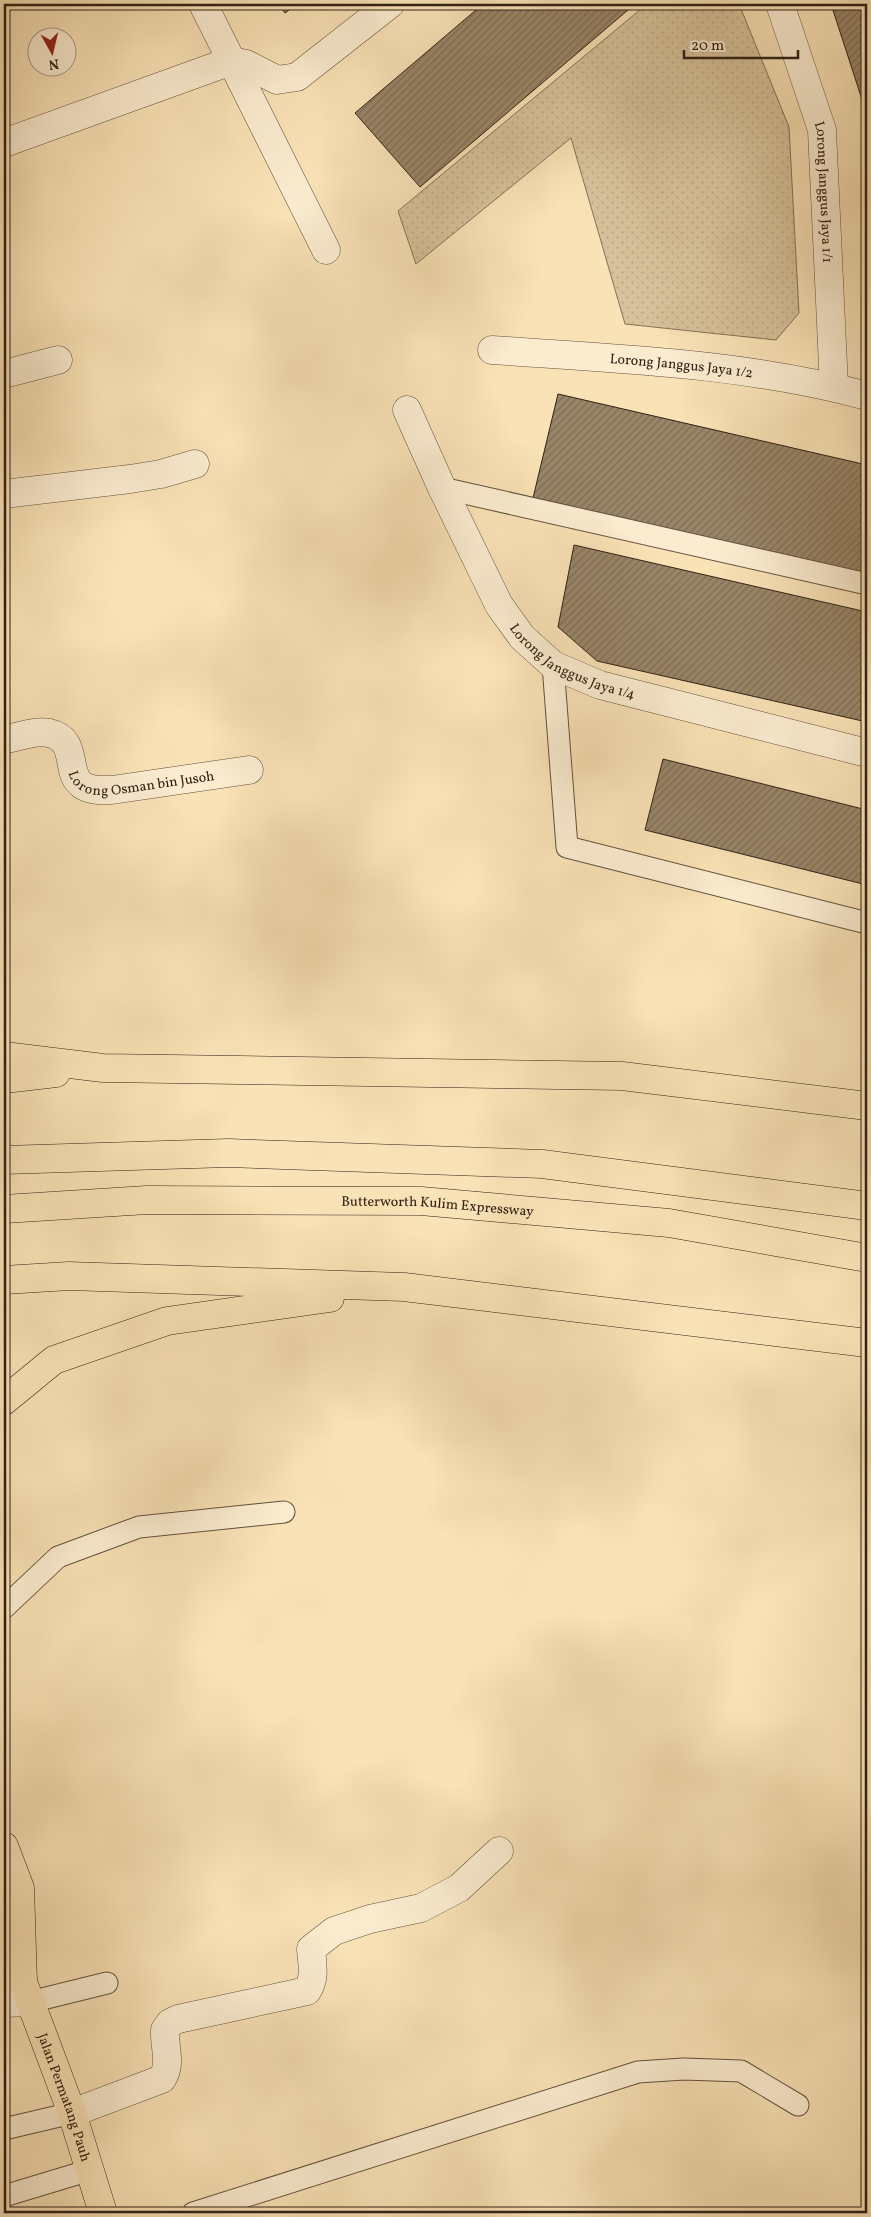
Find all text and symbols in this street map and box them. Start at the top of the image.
north arrow [28,28,78,78]
scale bar [684,28,797,60]
text: 20 m [691,36,724,57]
text: N [47,53,60,74]
street label: Lorong Janggus Jaya 1/1 [809,119,836,264]
street label: Lorong Janggus Jaya 1/2 [609,350,754,384]
street label: Lorong Janggus Jaya 1/4 [504,620,637,705]
street label: Lorong Osman bin Jusoh [63,767,216,801]
street label: Butterworth Kulim Expressway [341,1193,535,1222]
street label: Jalan Permatang Pauh [32,2031,94,2164]

